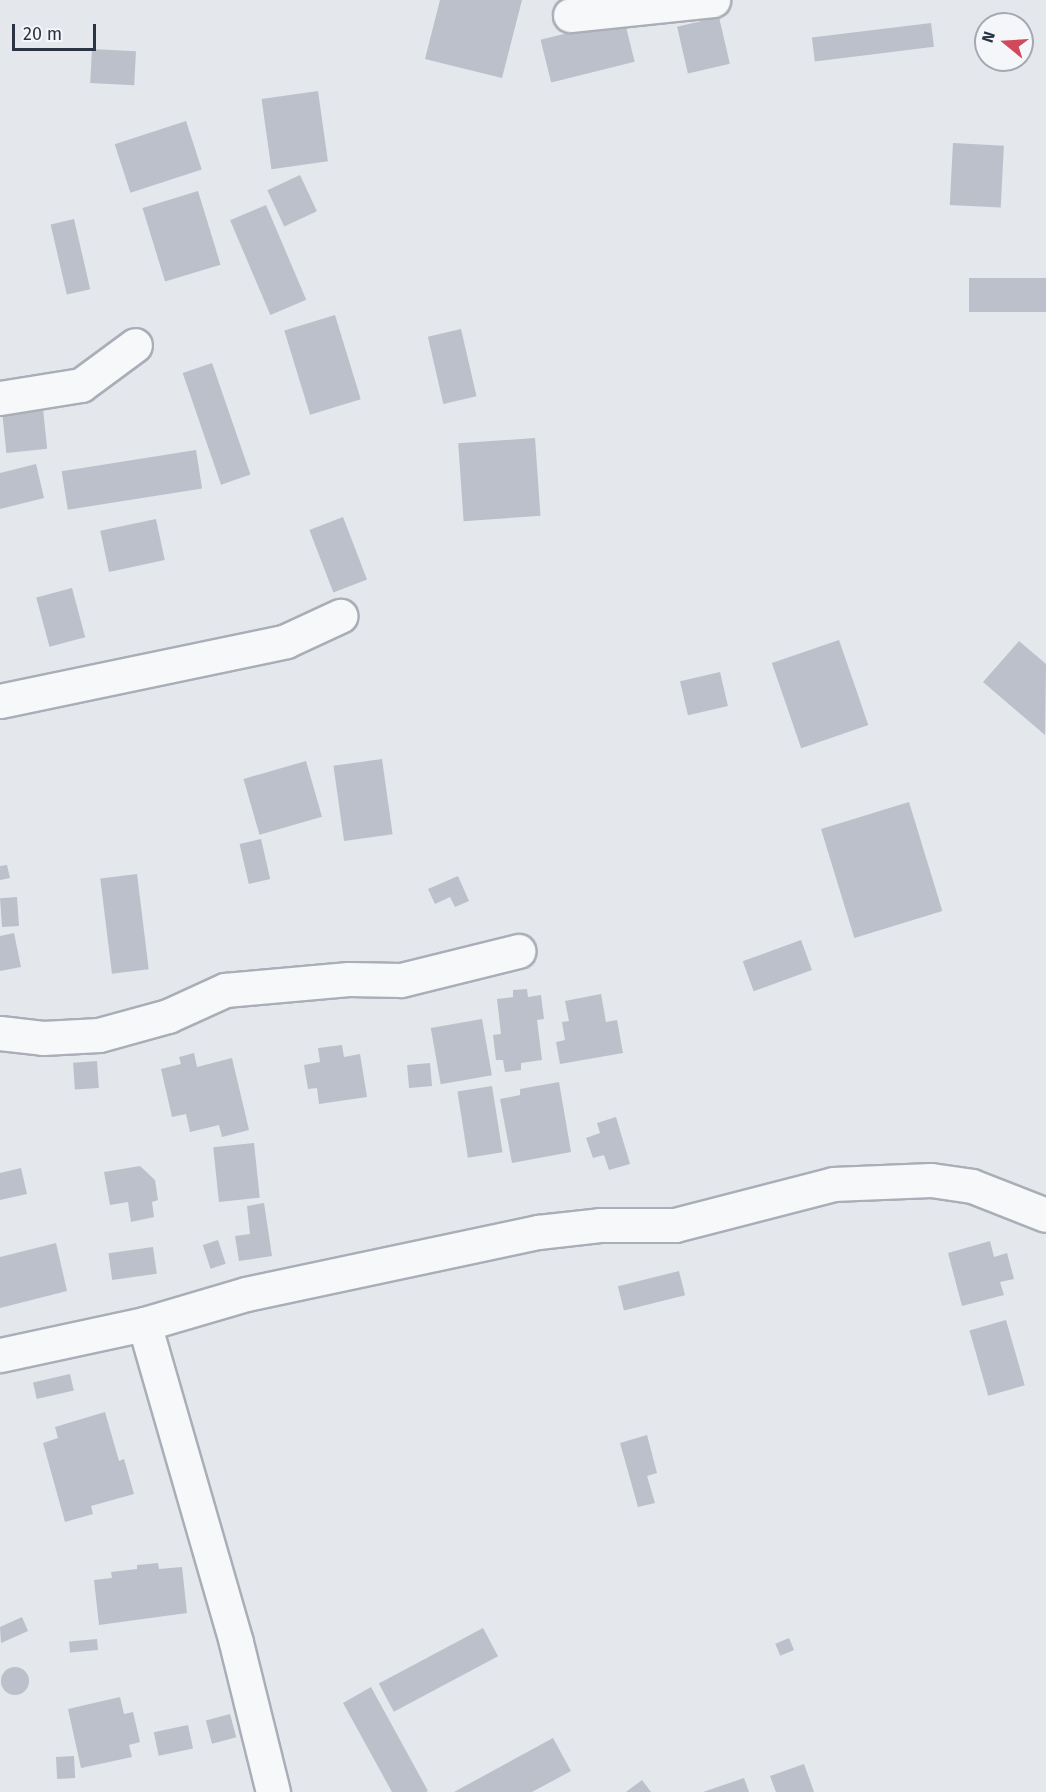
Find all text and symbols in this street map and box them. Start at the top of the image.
scale bar [15,12,99,50]
north arrow [974,12,1034,72]
text: 20 m [23,23,62,45]
text: N [978,29,999,45]

